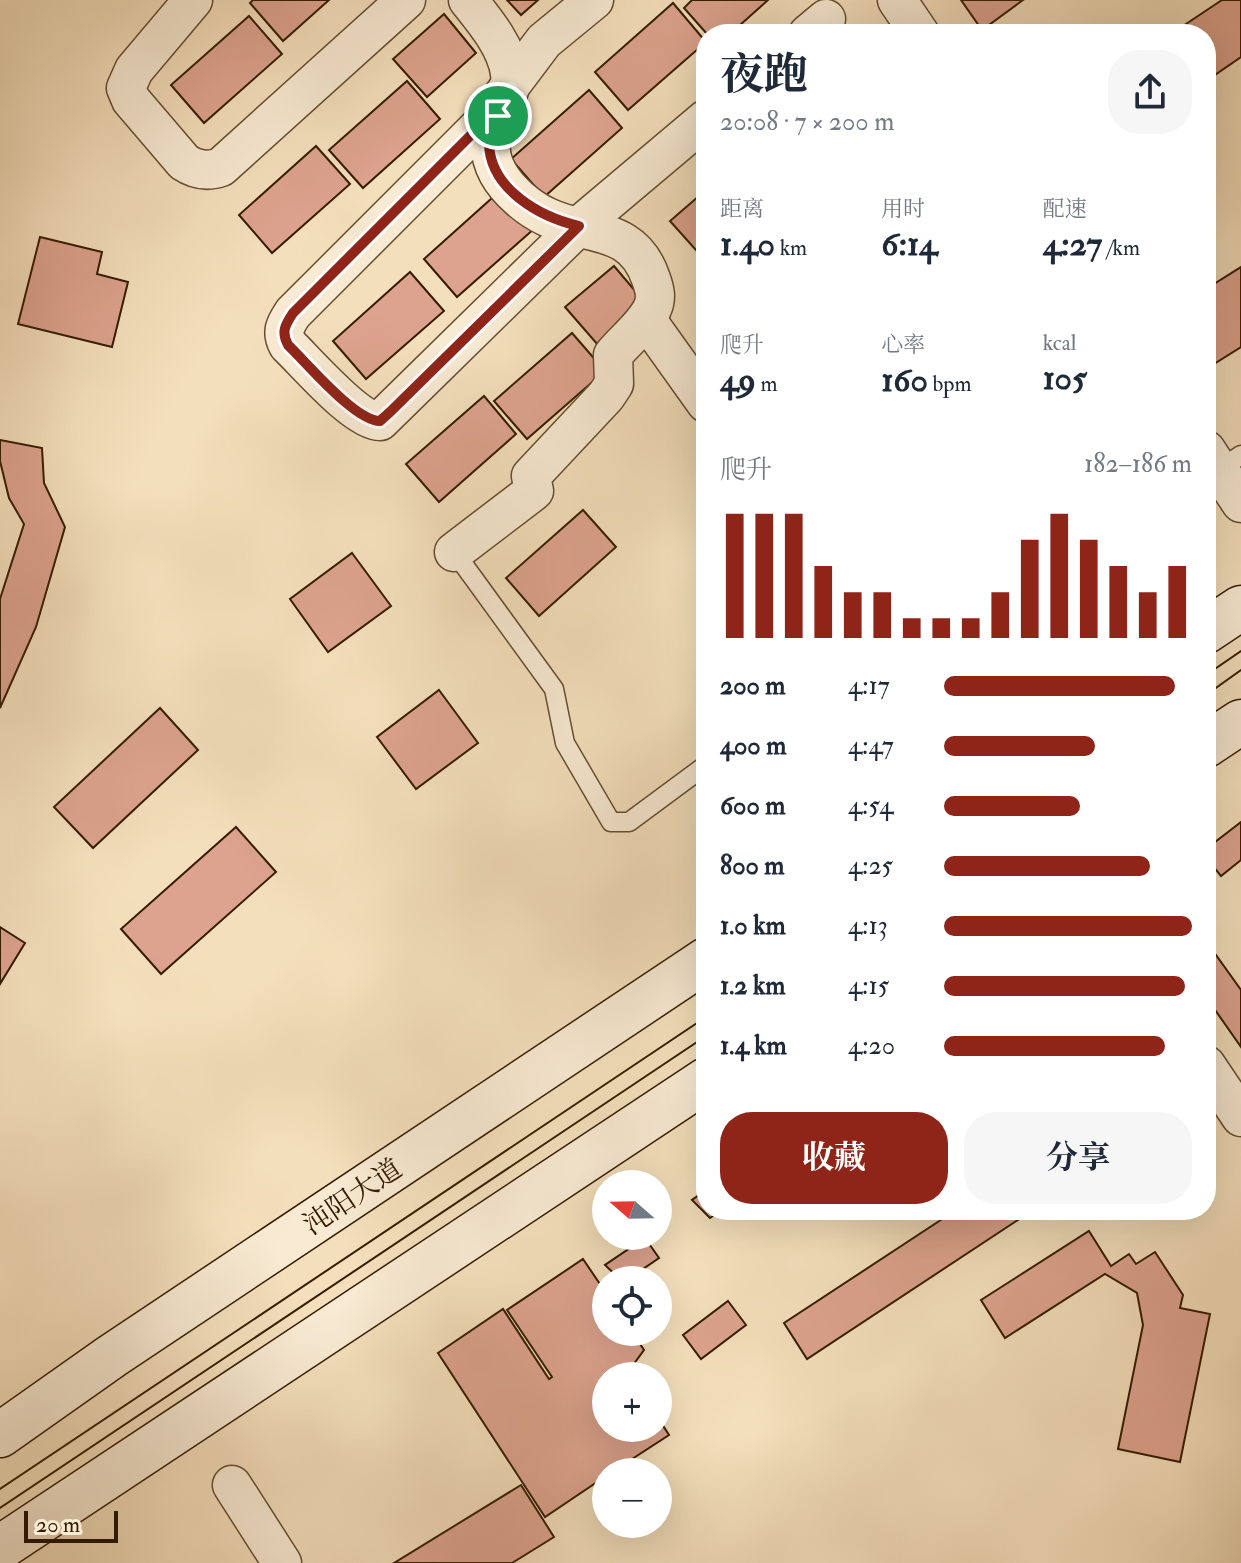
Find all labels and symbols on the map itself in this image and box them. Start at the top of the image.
pin [464,82,532,150]
street label: 沌阳大道 [297,1151,409,1243]
north arrow [592,1170,672,1250]
scale bar [24,1507,118,1543]

